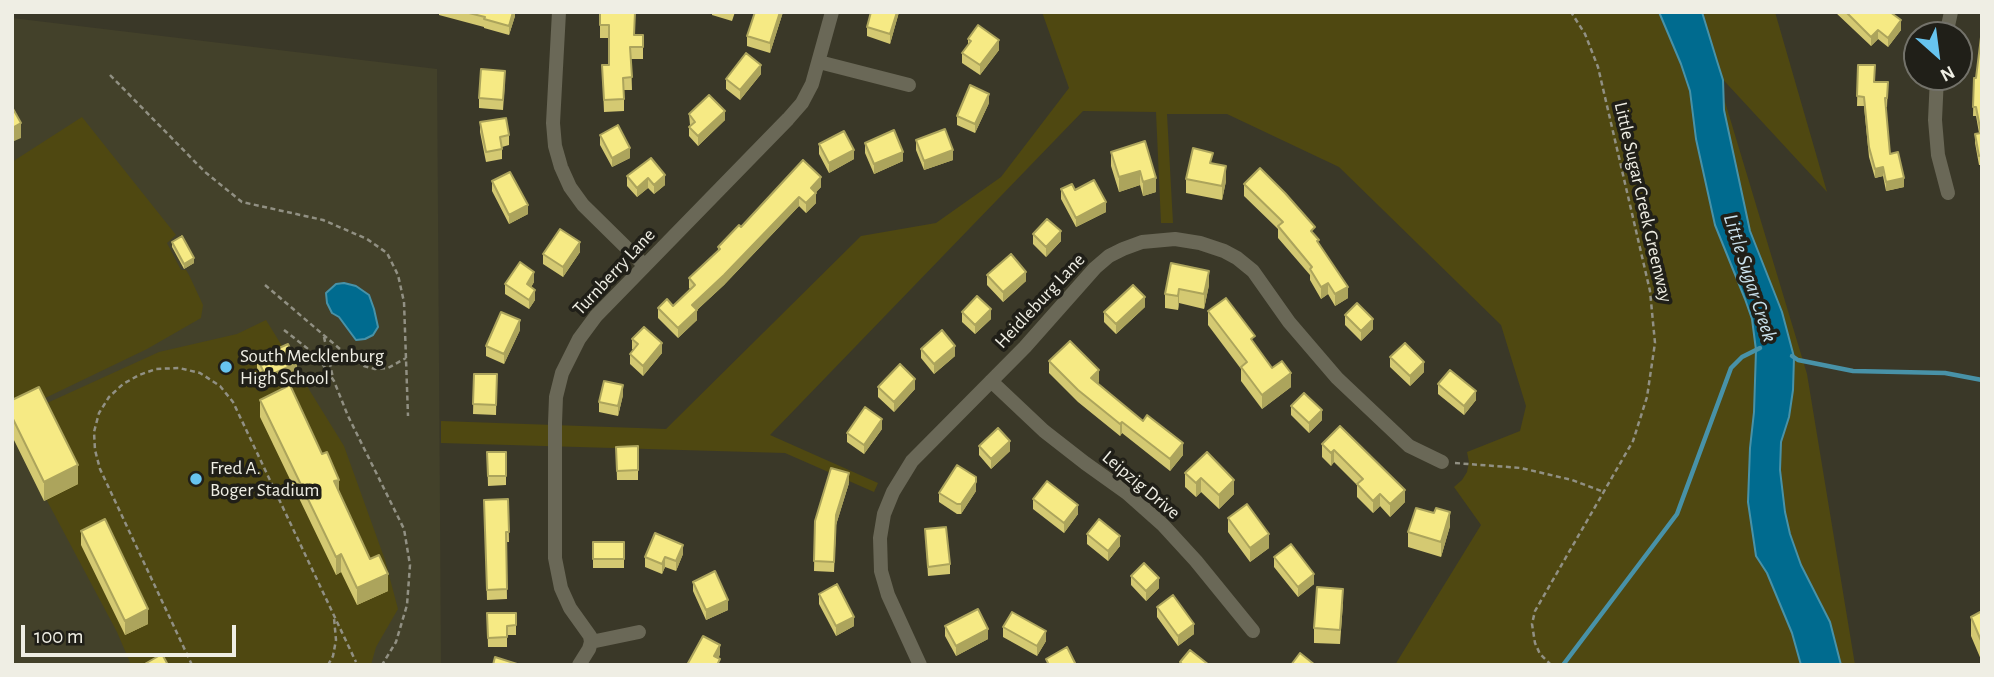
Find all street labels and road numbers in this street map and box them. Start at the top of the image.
street label: Little Sugar Creek Greenway [1609,100,1677,304]
street label: Turnberry Lane [568,224,660,320]
street label: Heidleburg Lane [990,249,1090,353]
street label: Leipzig Drive [1097,446,1185,524]

